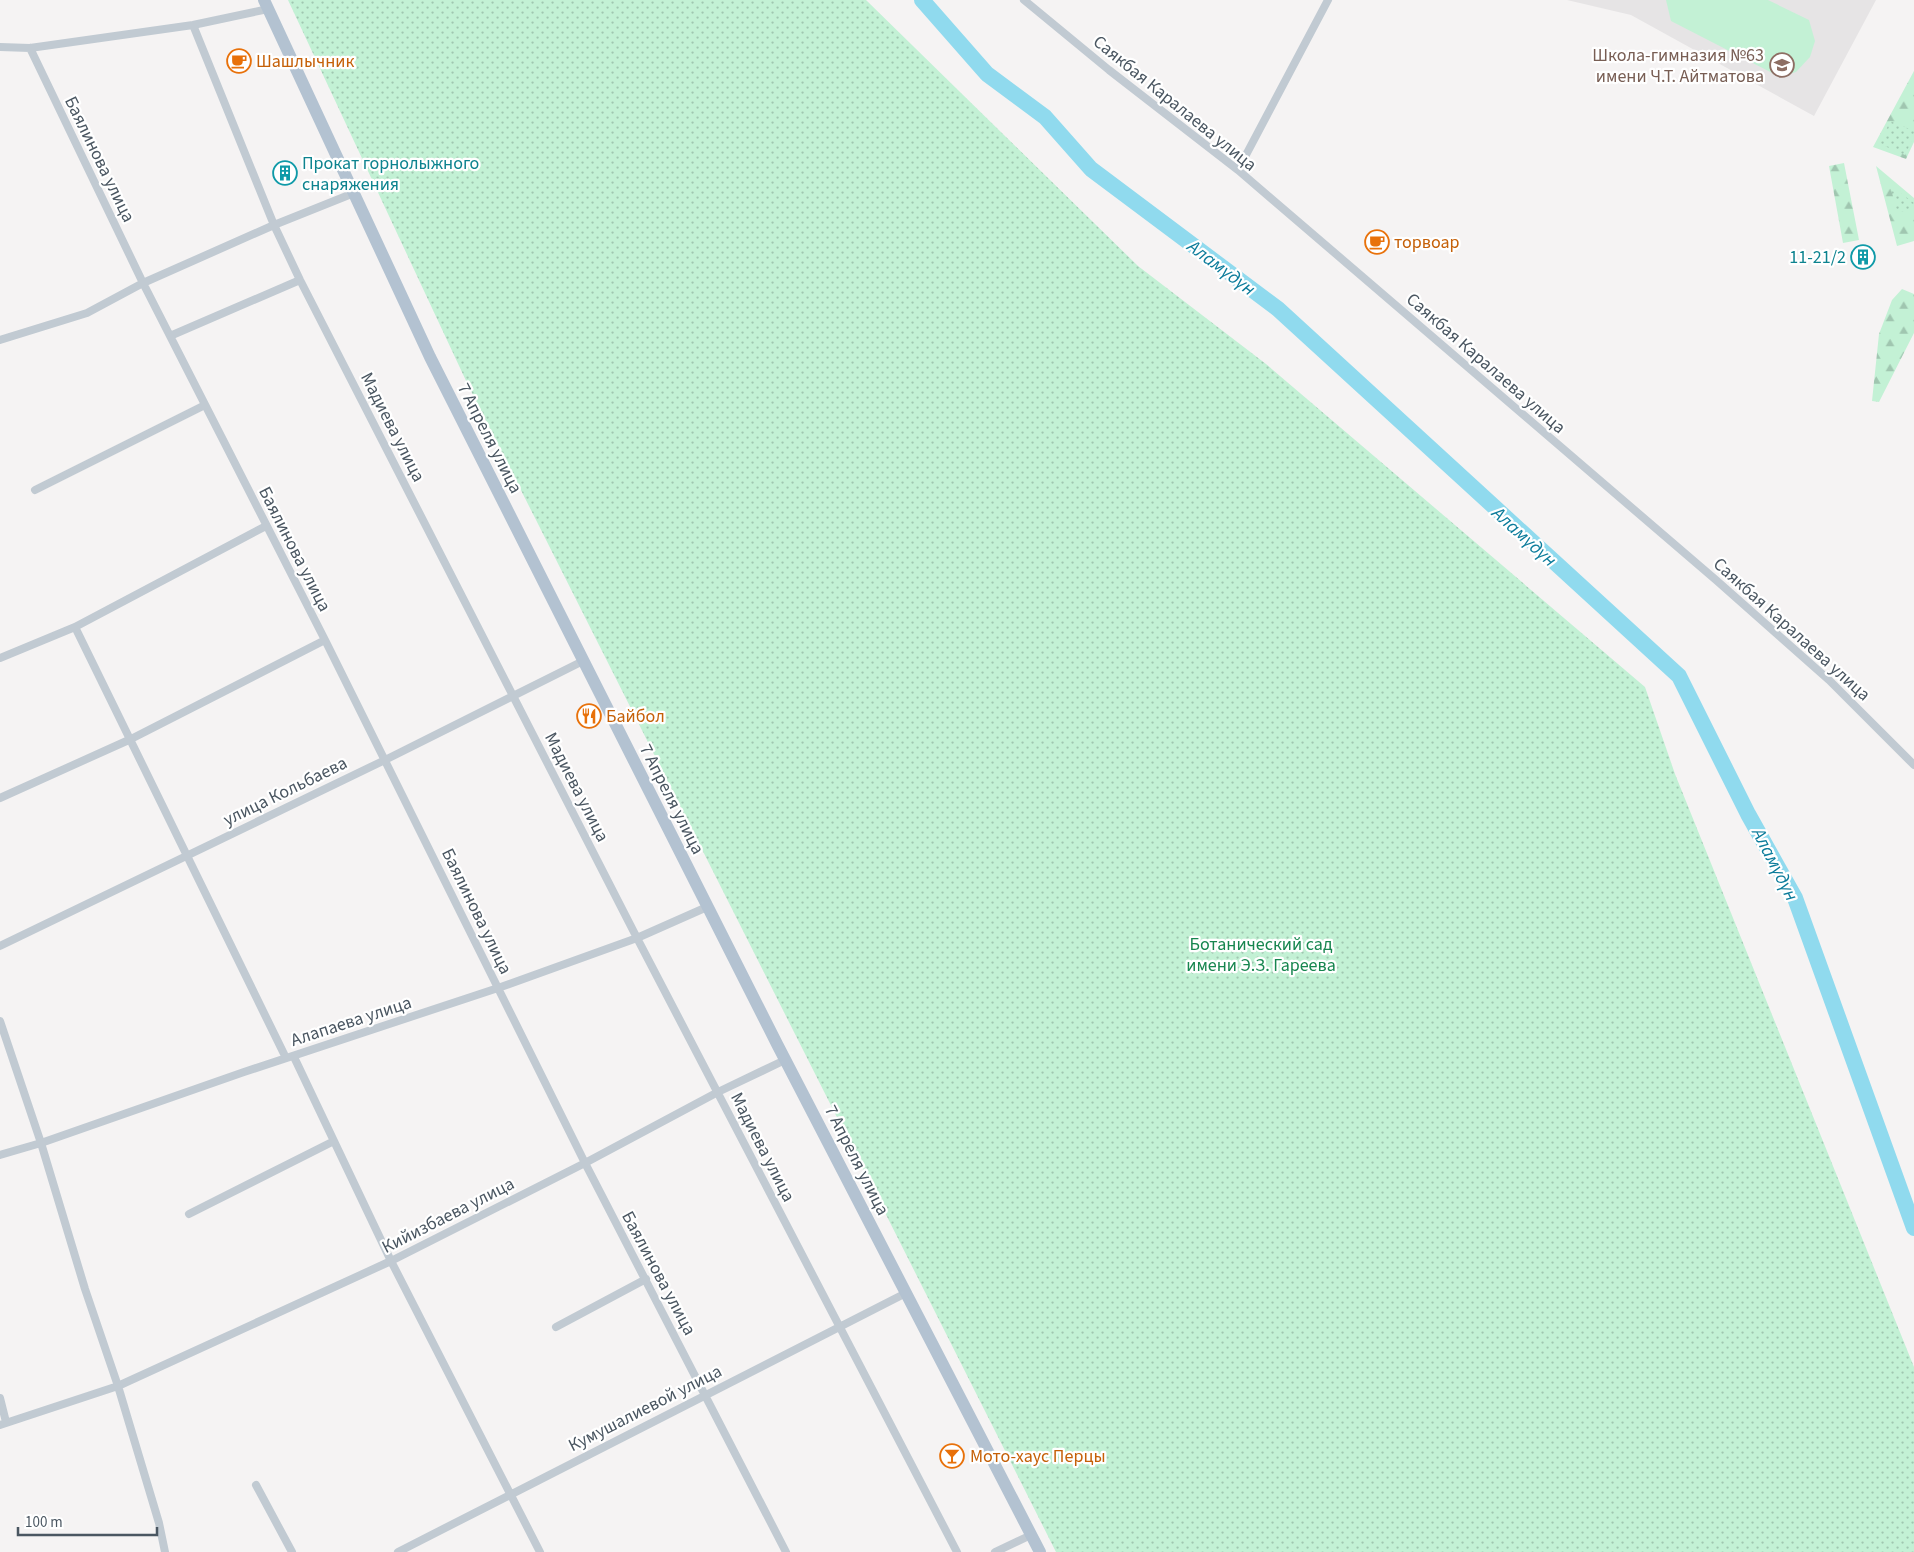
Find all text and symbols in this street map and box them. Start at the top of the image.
street label: Саякбая Каралаева улица [1088,30,1262,177]
place label: Школа-гимназия №63 имени Ч.Т. Айтматова [1592,43,1764,89]
cafe icon: Шашлычник [226,48,252,74]
place label: Шашлычник [256,49,355,74]
school or university icon: Школа-гимназия №63 имени Ч.Т. Айтматова [1769,52,1795,78]
street label: Баялинова улица [58,92,141,226]
place label: Прокат горнолыжного снаряжения [302,151,479,197]
building icon: Прокат горнолыжного снаряжения [272,160,298,186]
cafe icon: торвоар [1364,229,1390,255]
place label: торвоар [1394,230,1460,255]
water label: Аламүдүн [1181,233,1261,303]
building icon: 11-21/2 [1850,244,1876,270]
place label: 11-21/2 [1789,245,1846,270]
street label: Саякбая Каралаева улица [1401,287,1571,440]
street label: Мадиева улица [354,368,431,486]
street label: 7 Апреля улица [451,379,528,498]
street label: Баялинова улица [252,482,337,616]
water label: Аламүдүн [1485,500,1562,574]
street label: Саякбая Каралаева улица [1708,552,1876,707]
restaurant icon: Байбол [576,703,602,729]
place label: Байбол [606,704,665,729]
street label: Мадиева улица [538,728,615,846]
street label: 7 Апреля улица [633,740,710,859]
street label: улица Кольбаева [219,751,351,832]
water label: Аламүдүн [1744,823,1805,906]
street label: Баялинова улица [435,844,518,978]
park label: Ботанический сад имени Э.З. Гареева [1186,932,1336,978]
street label: Алапаева улица [287,990,415,1053]
street label: Мадиева улица [724,1088,801,1206]
street label: 7 Апреля улица [818,1101,895,1220]
street label: Кийизбаева улица [378,1171,519,1260]
street label: Баялинова улица [615,1207,702,1340]
street label: Кумушалиевой улица [564,1359,726,1458]
bar icon: Мото-хаус Перцы [939,1443,965,1469]
place label: Мото-хаус Перцы [970,1444,1106,1469]
scale bar [18,1504,156,1536]
text: 100 m [25,1512,63,1533]

